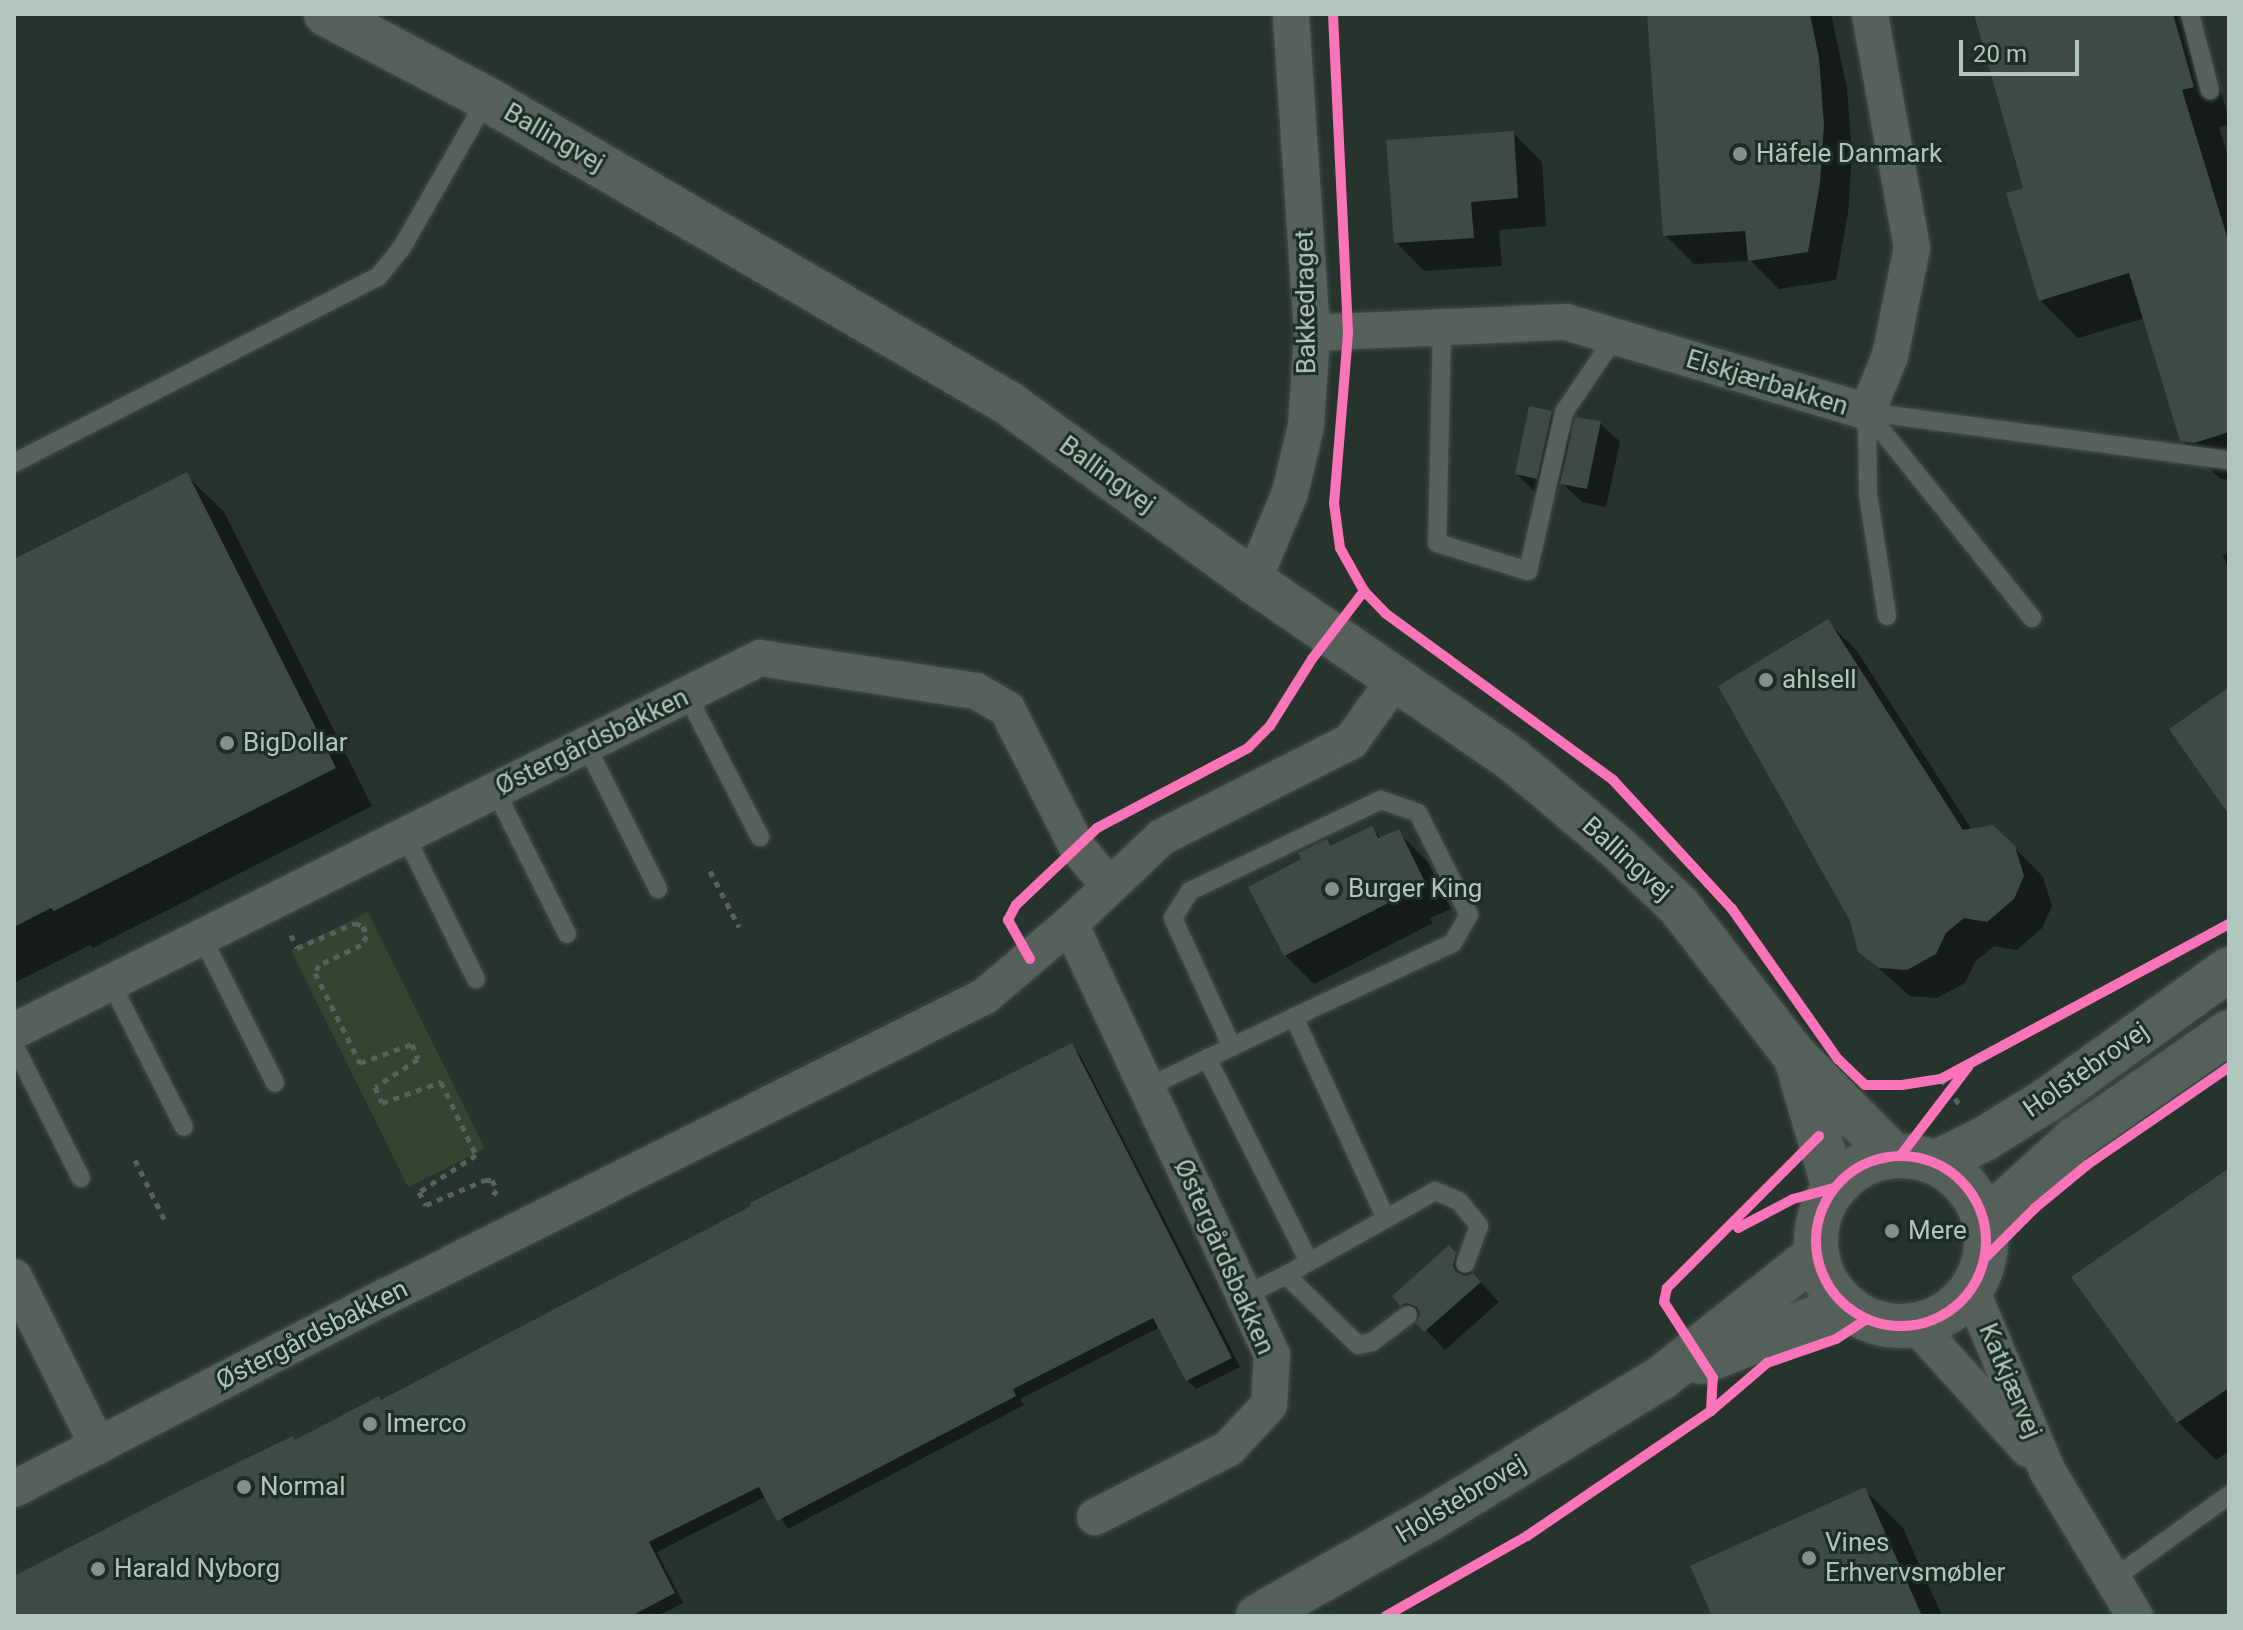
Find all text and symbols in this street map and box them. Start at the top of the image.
scale bar [1963,24,2083,74]
text: 20 m [1973,40,2027,68]
street label: Ballingvej [498,97,610,179]
place label: Häfele Danmark [1756,138,1942,170]
marker: Häfele Danmark [1731,145,1749,163]
street label: Bakkedraget [1289,230,1323,374]
street label: Elskjærbakken [1682,344,1852,422]
street label: Ballingvej [1053,430,1161,520]
place label: ahlsell [1782,664,1857,696]
marker: ahlsell [1757,671,1775,689]
street label: Østergårdsbakken [491,682,693,802]
place label: BigDollar [243,727,348,759]
marker: BigDollar [218,734,236,752]
street label: Ballingvej [1575,810,1679,908]
place label: Burger King [1348,873,1482,905]
marker: Burger King [1323,880,1341,898]
street label: Holstebrovej [2017,1015,2155,1125]
street label: Østergårdsbakken [1167,1154,1281,1360]
place label: Mere [1908,1215,1967,1247]
marker: Mere [1883,1222,1901,1240]
street label: Østergårdsbakken [211,1273,413,1397]
street label: Katkjærvej [1972,1319,2048,1443]
place label: Imerco [386,1408,467,1440]
marker: Imerco [361,1415,379,1433]
street label: Holstebrovej [1391,1448,1531,1550]
place label: Normal [260,1471,345,1503]
marker: Normal [235,1478,253,1496]
place label: Vines Erhvervsmøbler [1825,1527,2005,1588]
marker: Vines Erhvervsmøbler [1800,1549,1818,1567]
place label: Harald Nyborg [114,1553,280,1585]
marker: Harald Nyborg [89,1560,107,1578]

